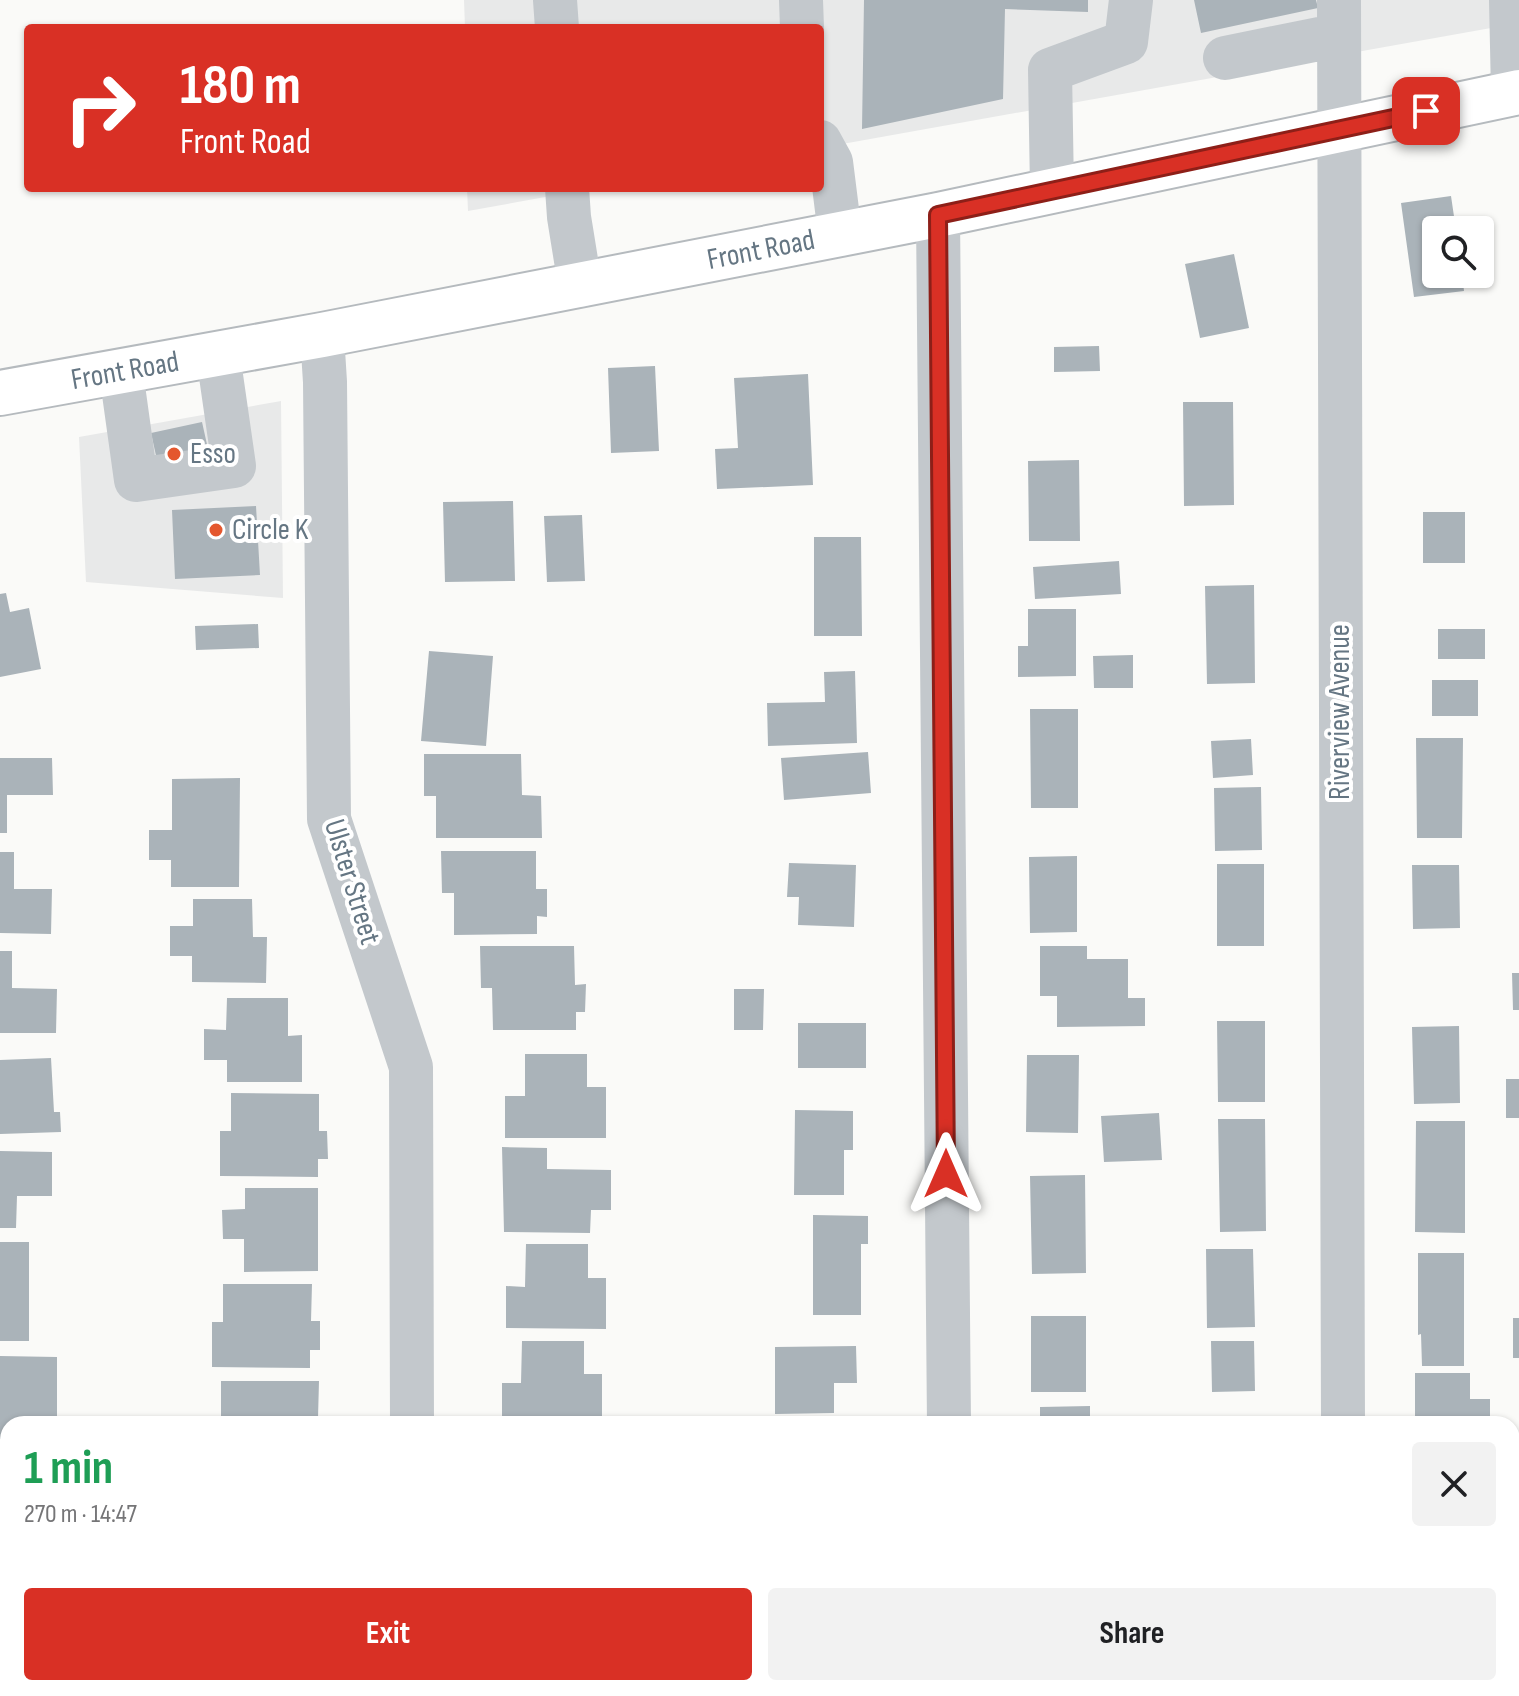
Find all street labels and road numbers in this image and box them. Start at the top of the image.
street label: Front Road [704,222,818,278]
street label: Front Road [68,344,182,398]
street label: Riverview Avenue [1322,624,1358,800]
street label: Ulster Street [316,815,388,949]

